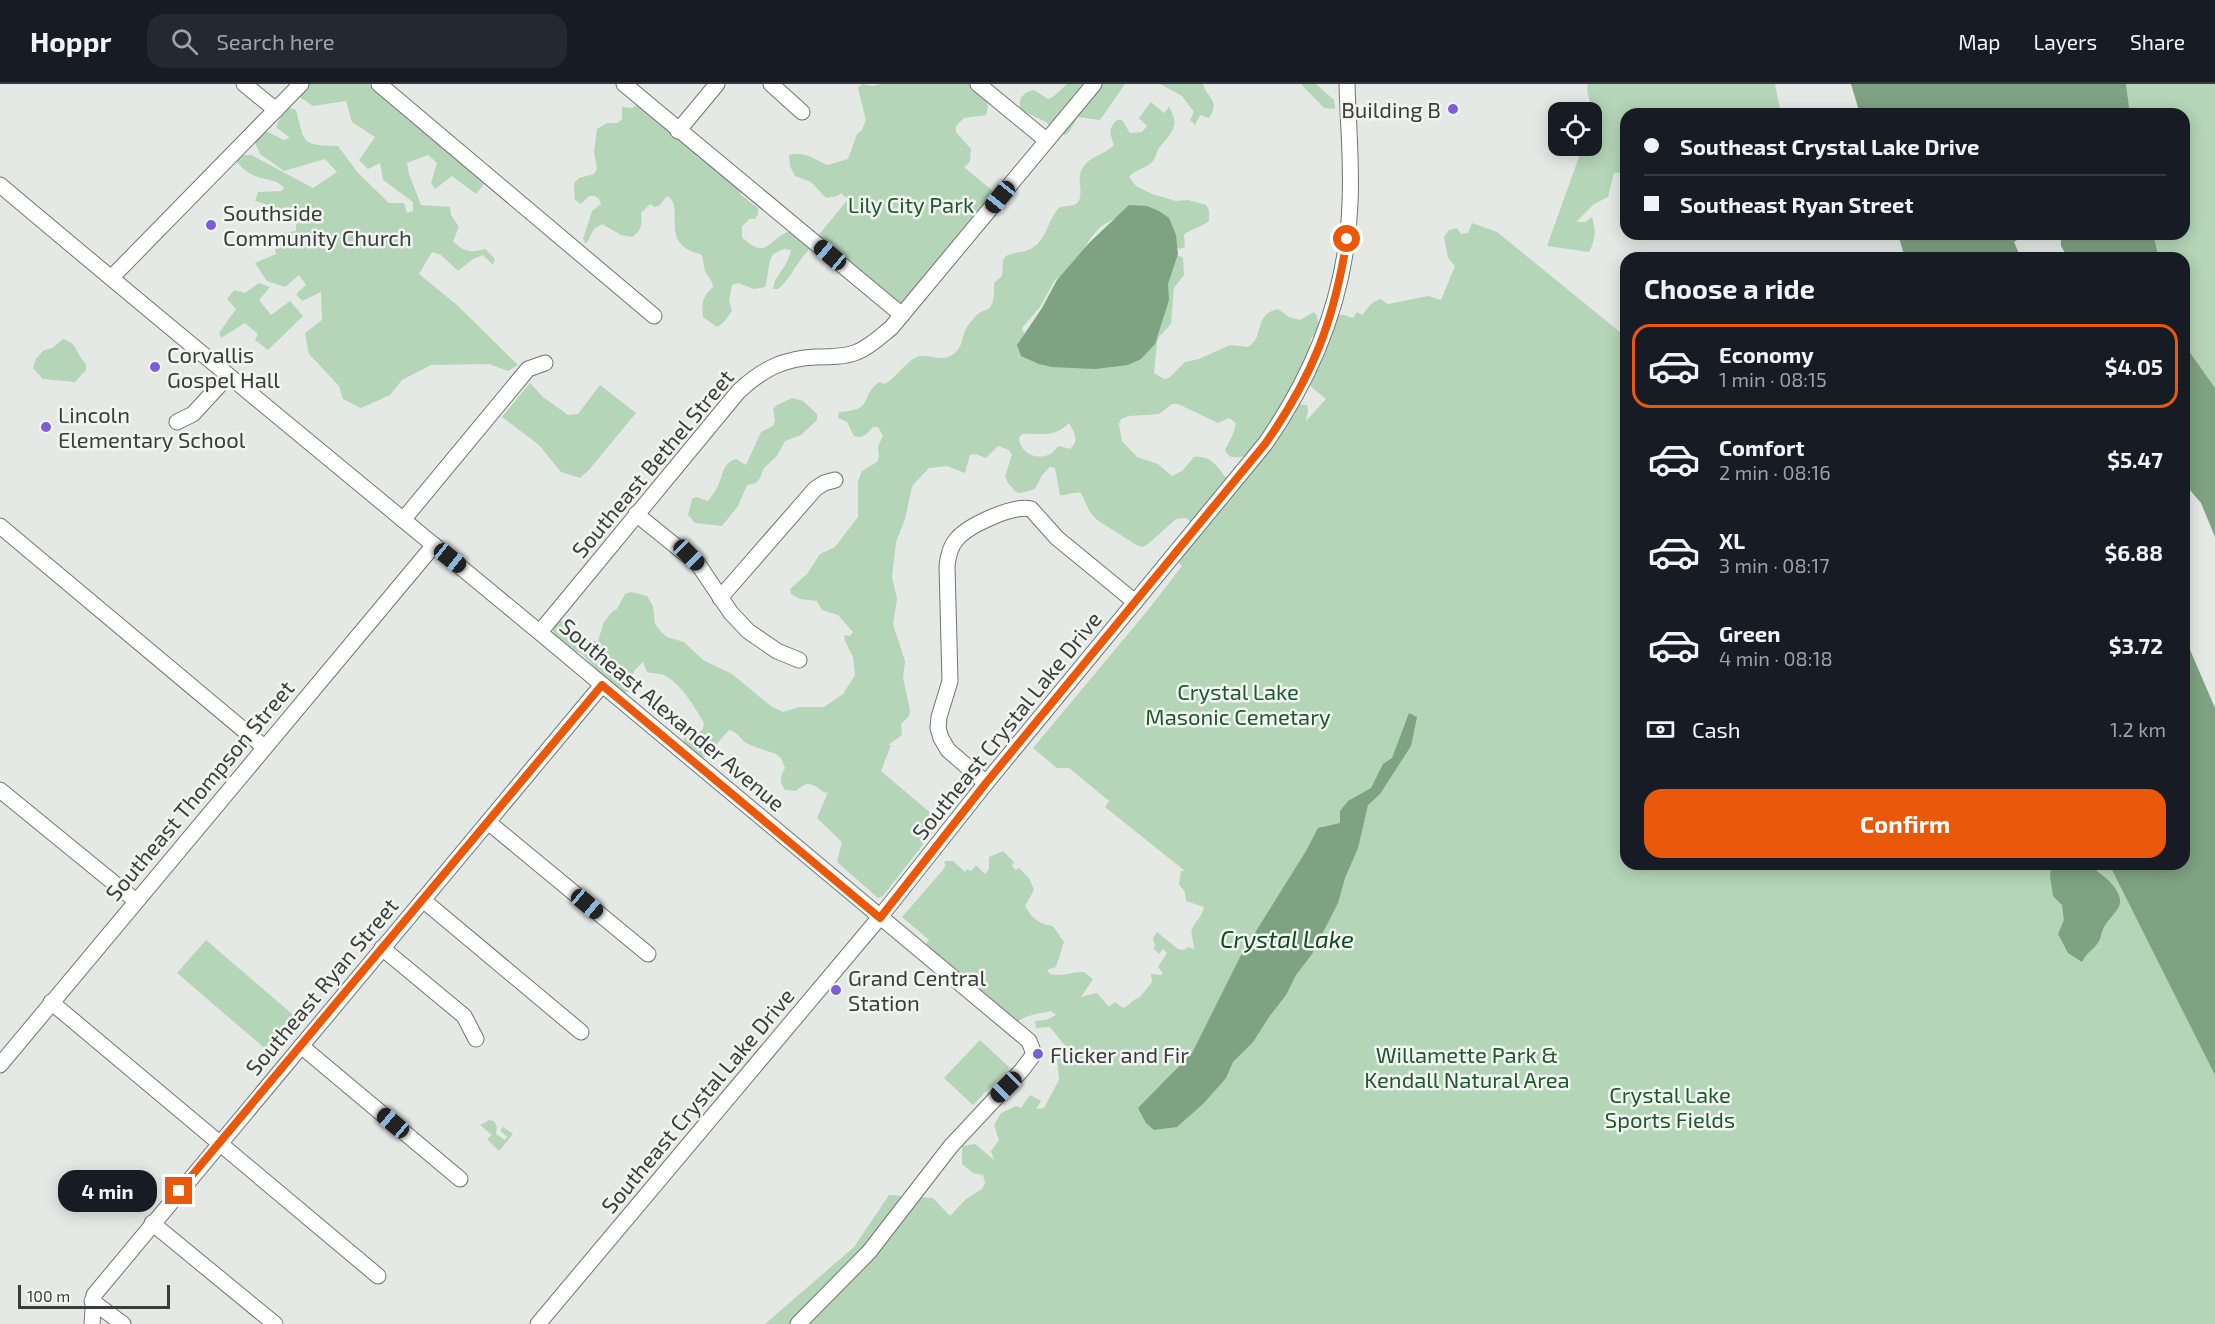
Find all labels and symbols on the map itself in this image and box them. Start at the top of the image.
place label: Building B [1341,96,1441,122]
marker: Building B [1446,102,1460,116]
car [982,177,1018,217]
park label: Lily City Park [848,191,974,217]
place label: Southside Community Church [223,199,412,250]
marker: Southside Community Church [204,218,218,232]
route start [1333,225,1360,252]
car [810,237,850,273]
place label: Corvallis Gospel Hall [167,341,280,392]
marker: Corvallis Gospel Hall [148,360,162,374]
street label: Southeast Bethel Street [566,364,738,562]
place label: Lincoln Elementary School [58,401,246,452]
marker: Lincoln Elementary School [39,420,53,434]
car [670,536,708,574]
car [430,540,470,576]
street label: Southeast Crystal Lake Drive [906,606,1106,844]
street label: Southeast Alexander Avenue [555,612,791,816]
street label: Southeast Thompson Street [99,675,299,905]
park label: Crystal Lake Masonic Cemetary [1145,678,1331,729]
car [567,886,607,922]
street label: Southeast Ryan Street [239,892,403,1080]
water label: Crystal Lake [1220,924,1354,953]
place label: Grand Central Station [848,964,986,1015]
street label: Southeast Crystal Lake Drive [595,982,799,1218]
marker: Grand Central Station [829,983,843,997]
place label: Flicker and Fir [1050,1041,1189,1067]
park label: Willamette Park & Kendall Natural Area [1364,1041,1570,1092]
marker: Flicker and Fir [1031,1047,1045,1061]
car [987,1068,1025,1106]
park label: Crystal Lake Sports Fields [1605,1081,1735,1132]
car [373,1105,413,1141]
callout: 4 min [59,1170,158,1212]
route end [165,1177,192,1204]
scale bar [18,1282,170,1310]

